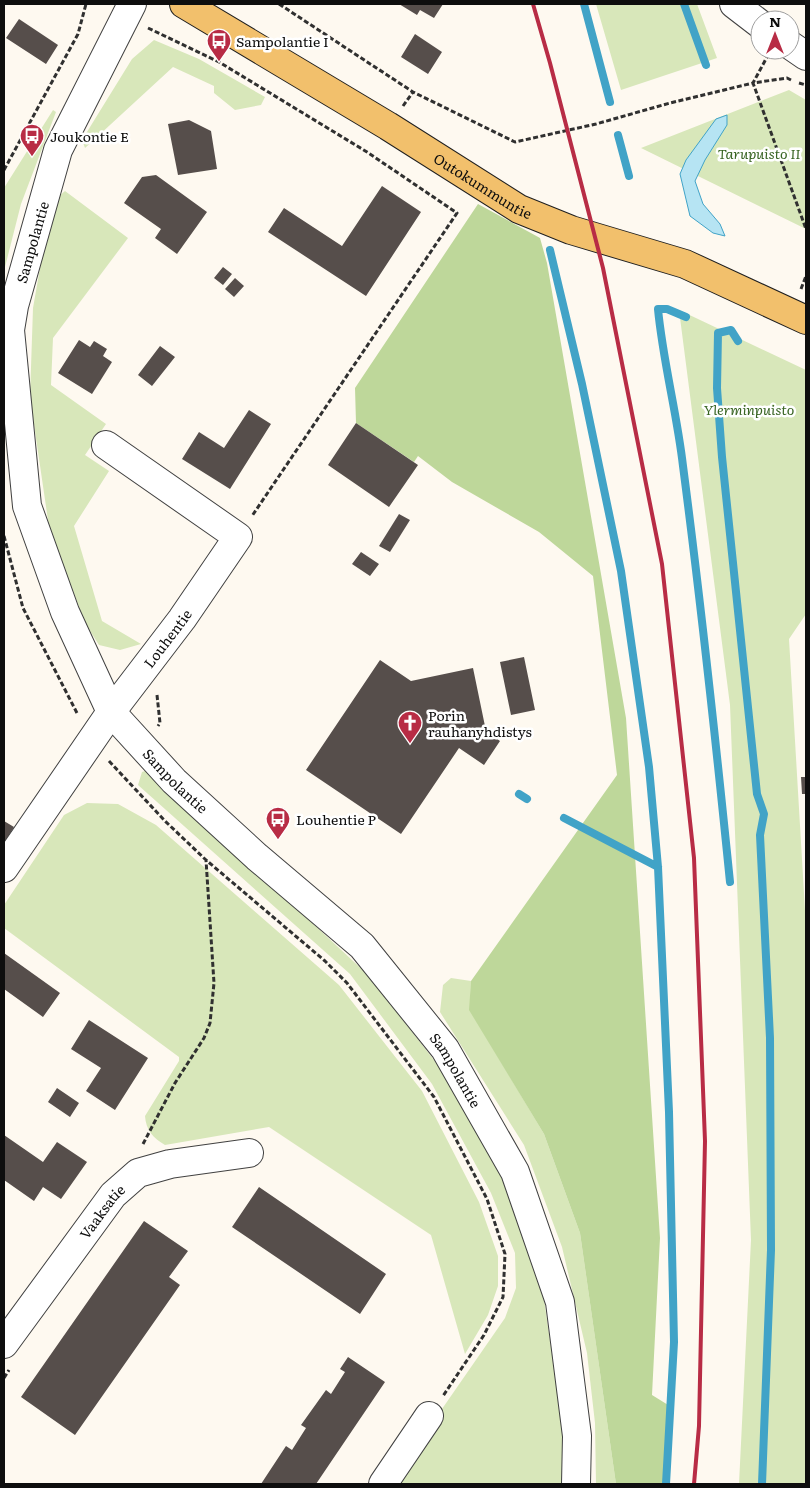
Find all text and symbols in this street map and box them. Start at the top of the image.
north arrow [750,10,800,60]
text: N [769,11,781,31]
bus stop icon: Sampolantie I [206,28,232,62]
place label: Sampolantie I [236,31,329,51]
bus stop icon: Joukontie E [19,123,45,157]
place label: Joukontie E [50,126,129,146]
park label: Tarupuisto II [718,143,800,163]
street label: Outokummuntie [430,148,535,223]
street label: Sampolantie [11,199,53,285]
park label: Ylerminpuisto [704,399,794,419]
street label: Louhentie [139,605,196,672]
place label: Porin rauhanyhdistys [428,705,532,741]
church icon: Porin rauhanyhdistys [397,710,423,744]
street label: Sampolantie [139,744,213,817]
bus stop icon: Louhentie P [265,806,291,840]
place label: Louhentie P [296,809,376,829]
street label: Sampolantie [426,1028,486,1111]
street label: Vaaksatie [74,1179,129,1243]

